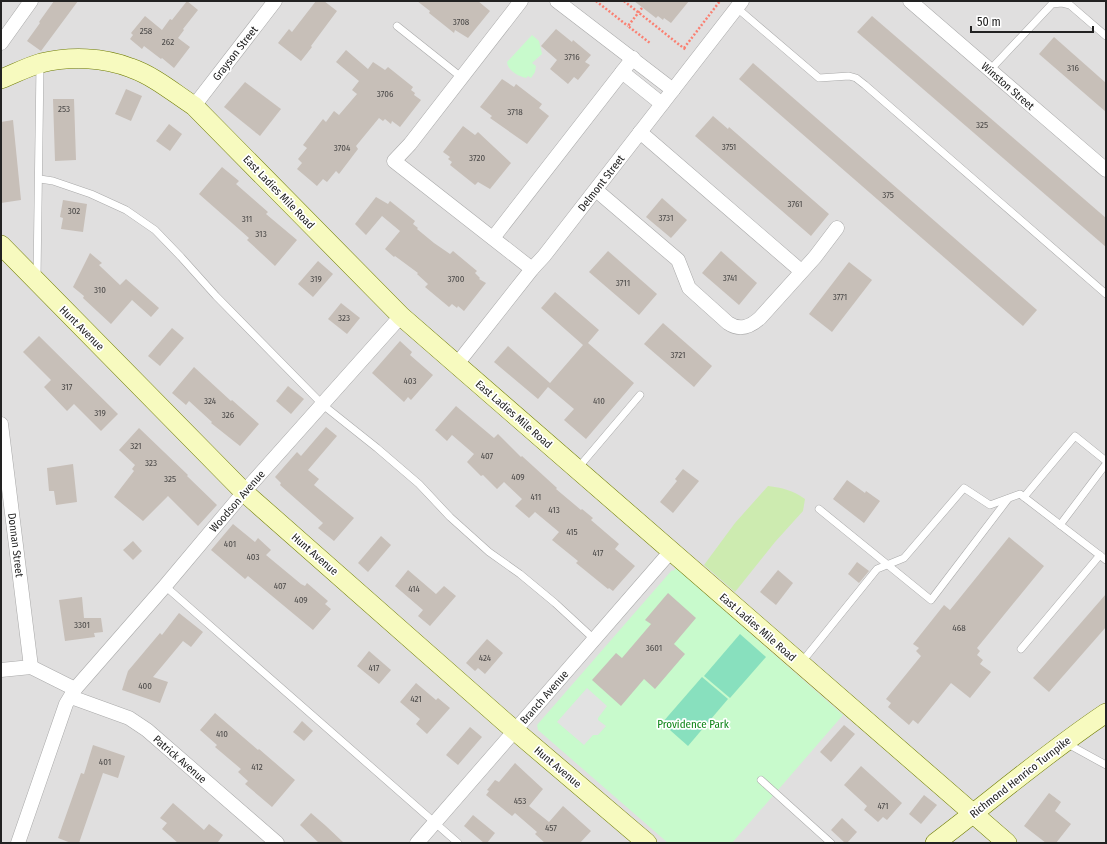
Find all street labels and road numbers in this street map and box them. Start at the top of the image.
street label: Grayson Street [210,23,261,83]
street label: Winston Street [978,60,1037,113]
street label: Delmont Street [575,152,628,214]
street label: East Ladies Mile Road [240,153,317,232]
street label: Hunt Avenue [57,303,107,353]
street label: East Ladies Mile Road [473,378,555,451]
street label: Woodson Avenue [207,468,268,535]
street label: Donnan Street [5,512,26,578]
street label: Hunt Avenue [289,531,341,578]
street label: East Ladies Mile Road [717,591,799,664]
street label: Branch Avenue [518,668,571,727]
street label: Patrick Avenue [150,733,209,786]
street label: Richmond Henrico Turnpike [967,734,1073,821]
street label: Hunt Avenue [531,744,584,791]

